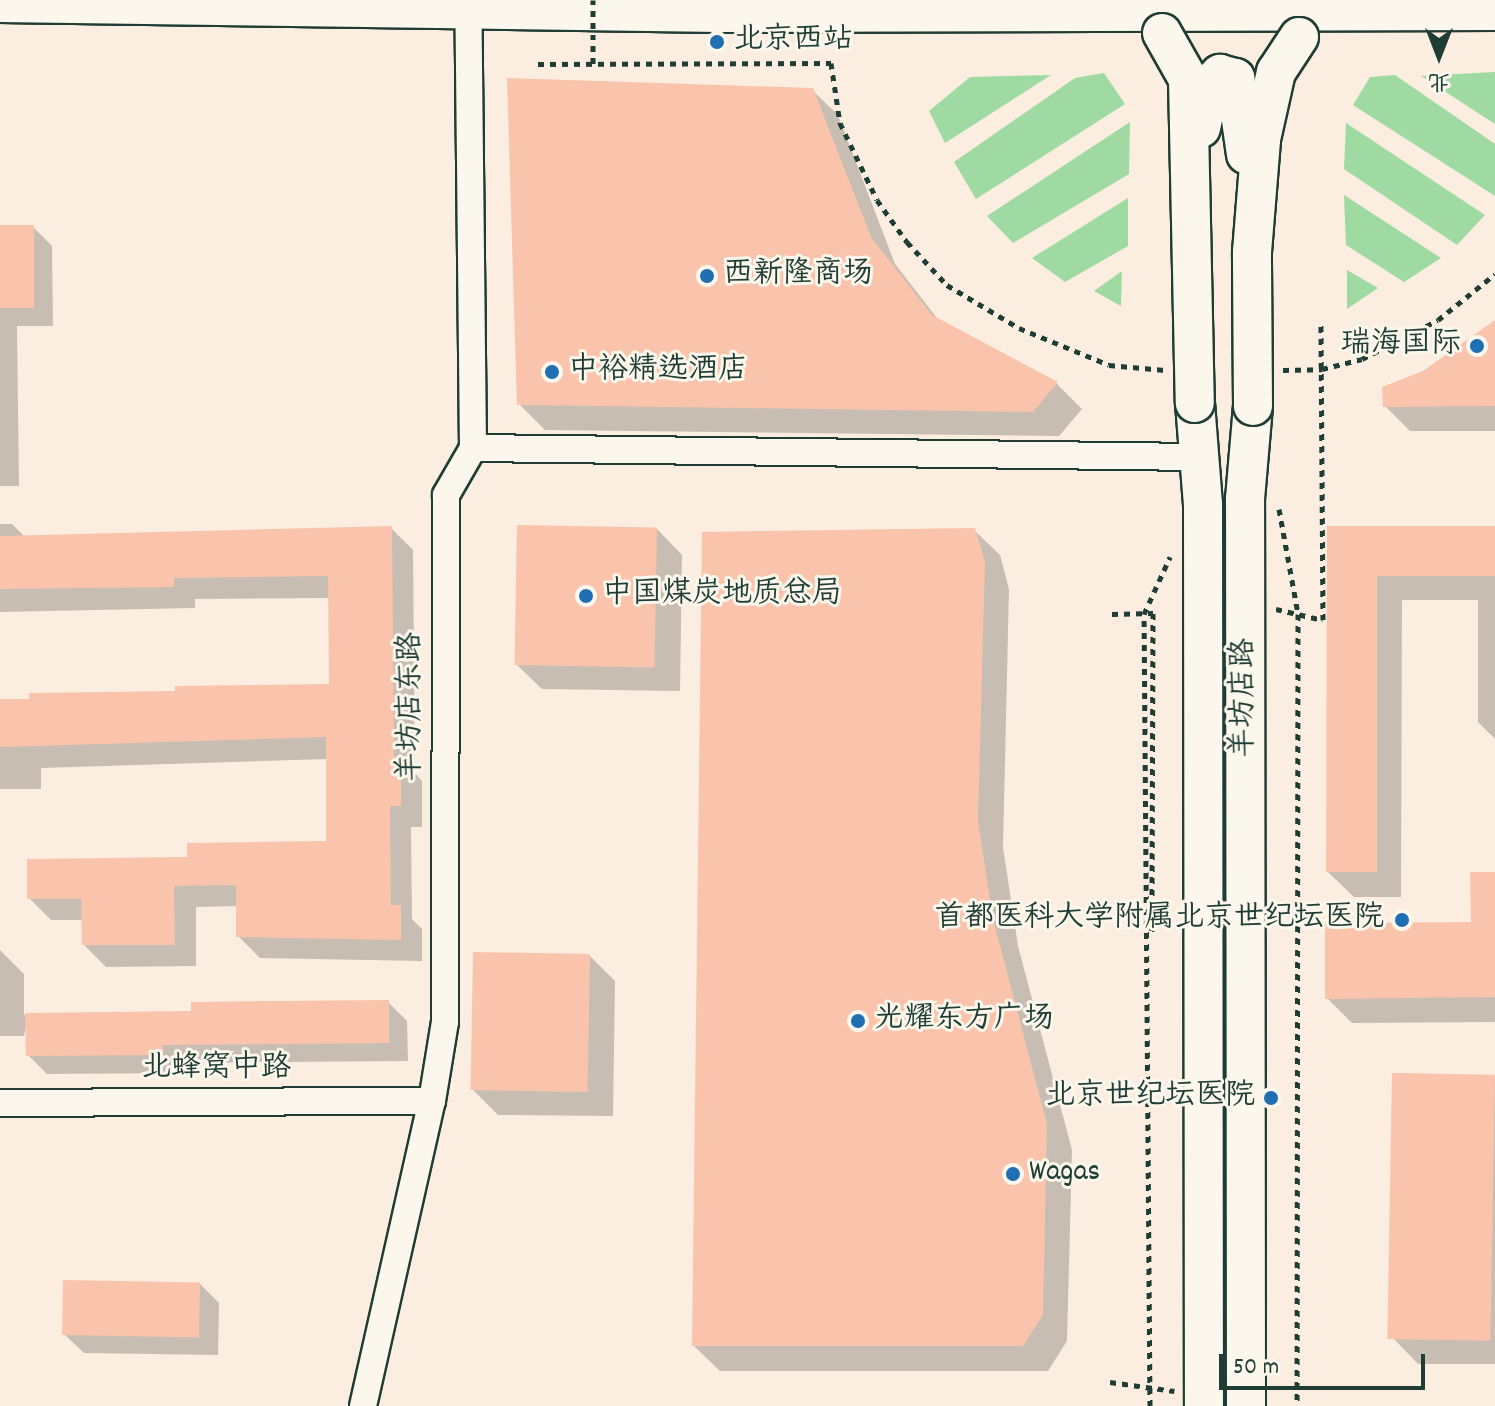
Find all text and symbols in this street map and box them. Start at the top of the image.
north arrow [1399,16,1479,96]
place label: 北京西站 [733,24,853,60]
marker: 北京西站 [708,33,726,51]
text: 北 [1428,65,1450,96]
place label: 西新隆商场 [723,258,873,294]
marker: 西新隆商场 [698,267,716,285]
place label: 瑞海国际 [1341,328,1461,364]
marker: 瑞海国际 [1468,337,1486,355]
place label: 中裕精选酒店 [568,354,748,390]
marker: 中裕精选酒店 [543,363,561,381]
place label: 中国煤炭地质总局 [602,578,842,614]
marker: 中国煤炭地质总局 [577,587,595,605]
street label: 羊坊店东路 [395,632,431,782]
street label: 羊坊店路 [1228,638,1264,758]
place label: 首都医科大学附属北京世纪坛医院 [934,902,1384,938]
marker: 首都医科大学附属北京世纪坛医院 [1391,909,1413,931]
place label: 光耀东方广场 [874,1003,1054,1039]
marker: 光耀东方广场 [849,1012,867,1030]
street label: 北蜂窝中路 [141,1052,291,1088]
place label: 北京世纪坛医院 [1045,1080,1255,1116]
marker: 北京世纪坛医院 [1262,1089,1280,1107]
place label: Wagas [1029,1156,1100,1192]
marker: Wagas [1004,1165,1022,1183]
scale bar [1223,1338,1429,1388]
text: 50 m [1233,1351,1279,1385]

